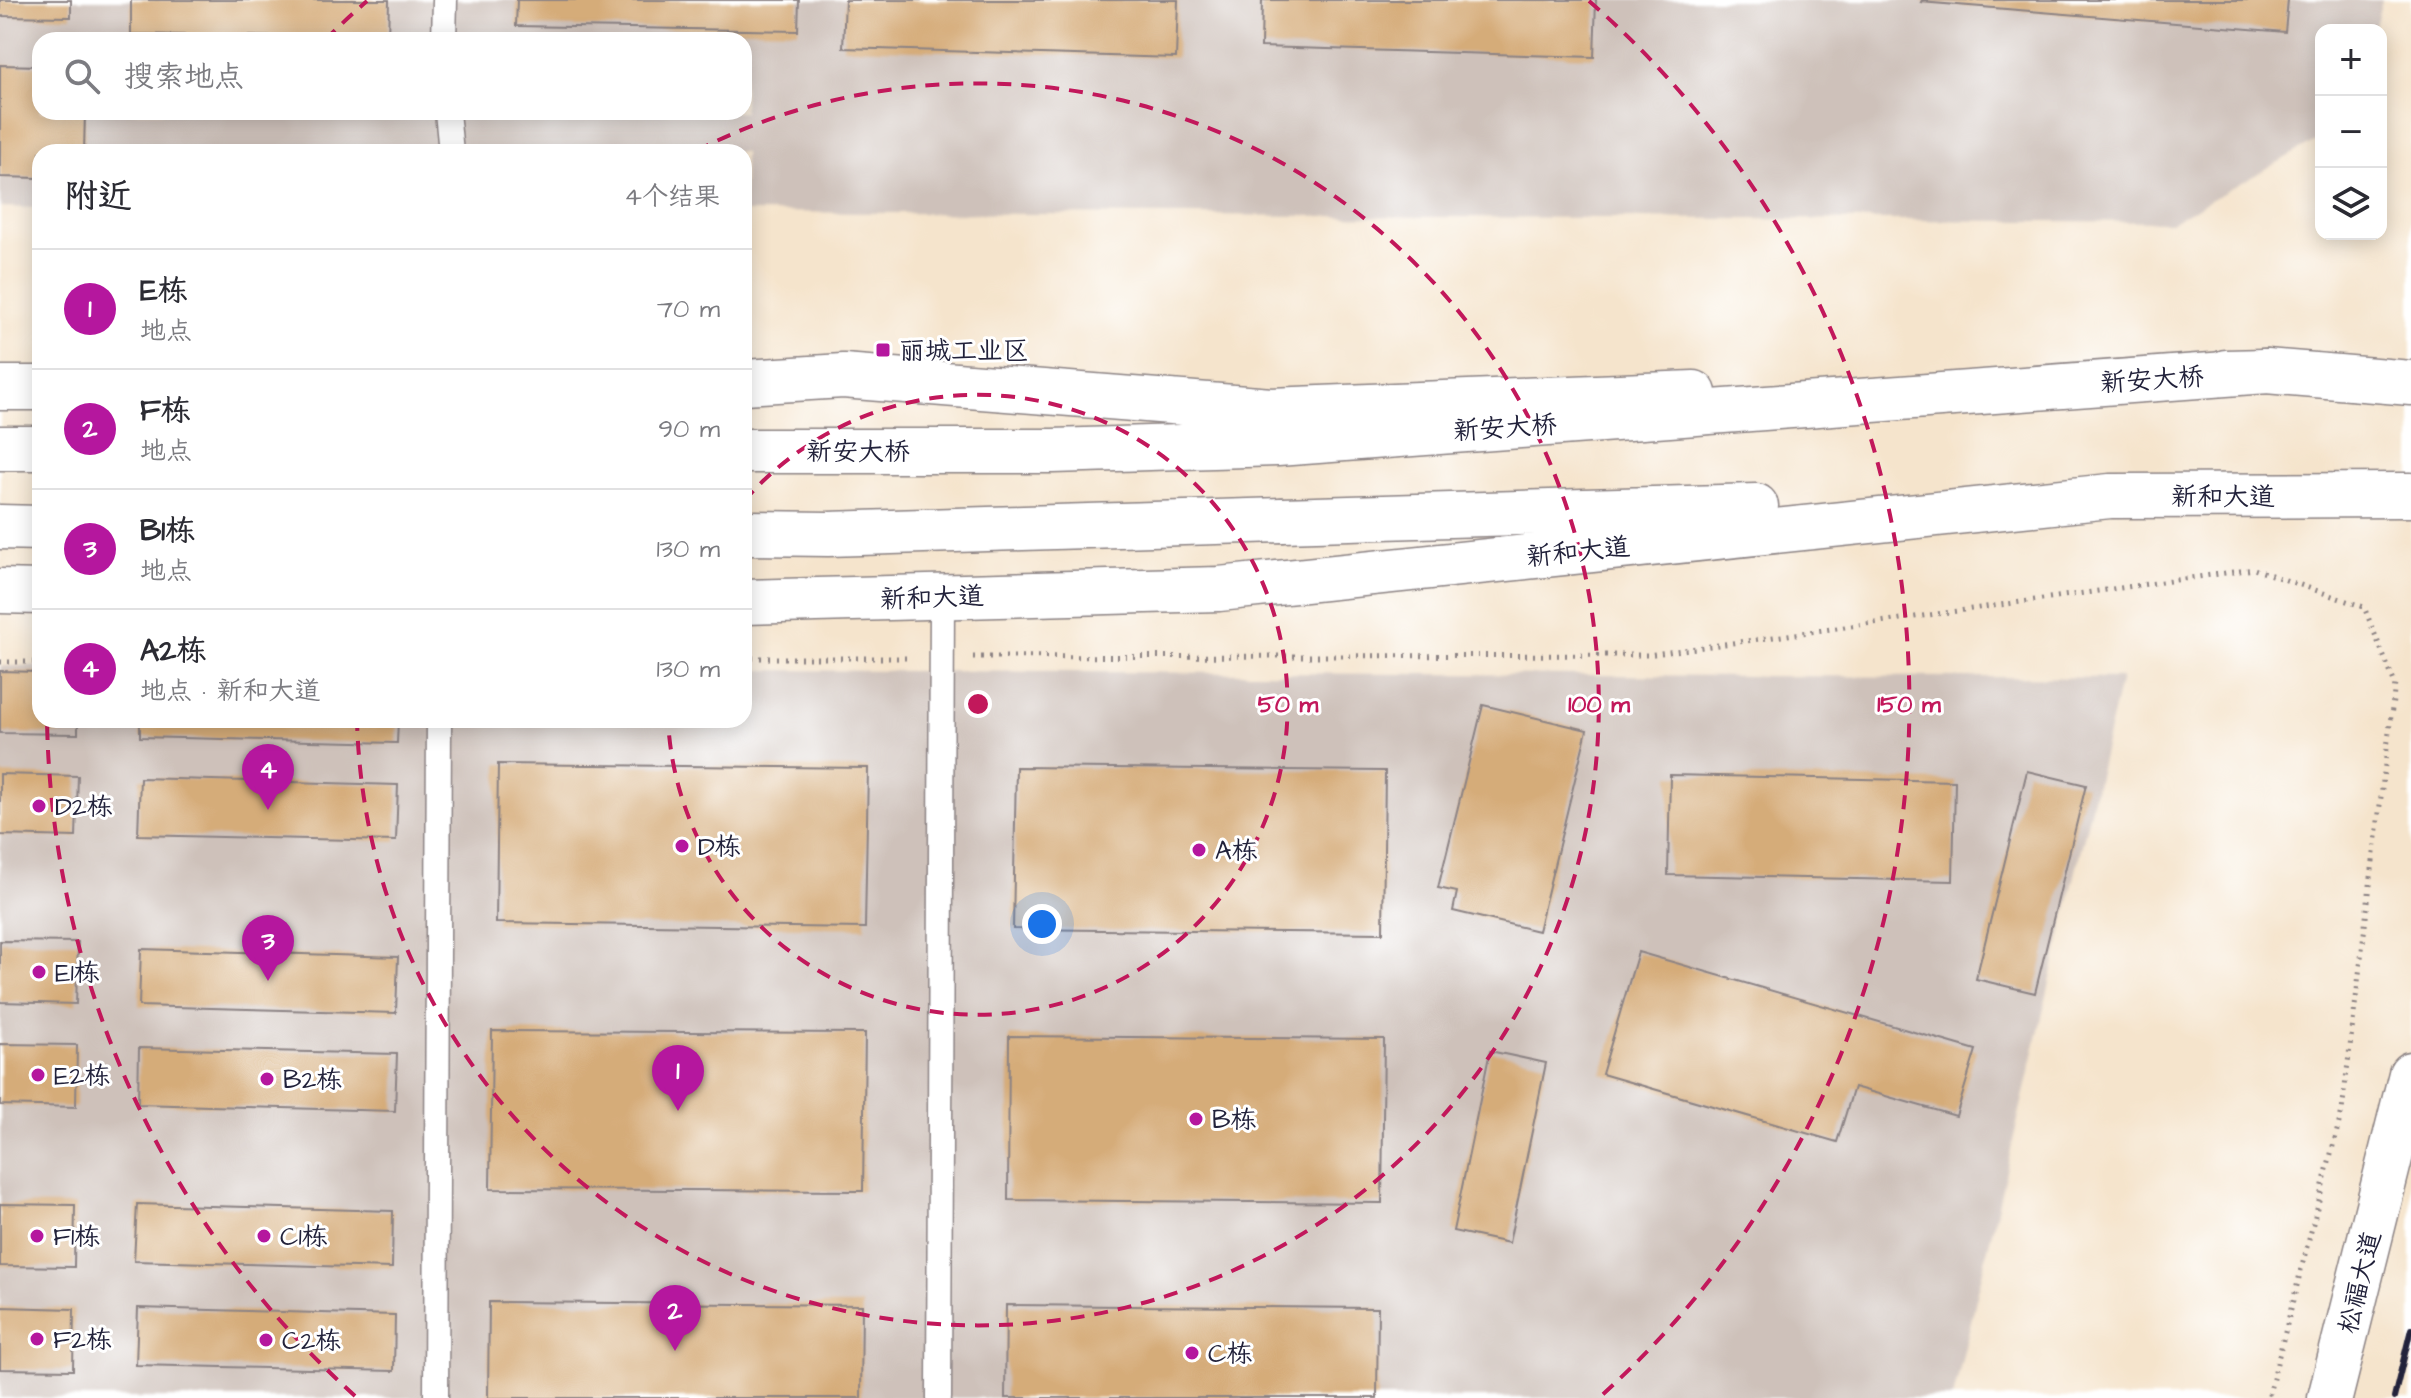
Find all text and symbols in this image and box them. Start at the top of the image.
map controls [2315,24,2387,240]
button: + [2315,24,2387,96]
search box [32,32,752,120]
icon: search [60,54,104,98]
text: 搜索地点 [124,56,244,98]
button: − [2315,96,2387,168]
button: layers [2315,168,2387,240]
text: 附近 [64,173,132,221]
text: 4个结果 [624,179,720,215]
text: E栋 [140,270,188,312]
text: 1 [88,291,92,327]
text: 70 m [657,291,720,327]
text: 地点 [140,313,192,349]
place label: 丽城工业区 [899,333,1029,369]
marker: 丽城工业区 [874,341,892,359]
street label: 新安大桥 [2099,358,2205,402]
text: F栋 [140,390,191,432]
street label: 新安大桥 [1452,406,1558,450]
text: 2 [83,411,97,447]
text: 90 m [658,411,720,447]
text: 地点 [140,433,192,469]
street label: 新安大桥 [806,434,910,470]
street label: 新和大道 [2171,479,2275,515]
text: B1栋 [140,510,195,552]
street label: 新和大道 [1525,529,1632,575]
text: 3 [83,531,97,567]
text: 130 m [656,531,720,567]
text: 地点 [140,553,192,589]
street label: 新和大道 [879,578,985,618]
text: A2栋 [140,630,206,672]
text: 4 [81,651,99,687]
text: 130 m [656,651,720,687]
text: 地点 · 新和大道 [140,673,320,709]
text: 50 m [1258,688,1319,722]
text: 100 m [1568,688,1630,722]
text: 150 m [1877,688,1941,722]
centre of rings [964,690,992,718]
pin: 4 [242,744,294,810]
place label: D2栋 [55,789,113,825]
marker: D2栋 [30,797,48,815]
place label: D栋 [698,829,741,865]
place label: A栋 [1215,833,1258,869]
marker: D栋 [673,837,691,855]
marker: A栋 [1190,841,1208,859]
your location [1022,904,1062,944]
pin: 3 [242,915,294,981]
place label: E1栋 [55,955,100,991]
marker: E1栋 [30,963,48,981]
pin: 1 [652,1045,704,1111]
place label: E2栋 [54,1058,110,1094]
place label: B2栋 [283,1062,342,1098]
marker: E2栋 [29,1066,47,1084]
marker: B2栋 [258,1070,276,1088]
place label: B栋 [1212,1102,1257,1138]
marker: B栋 [1187,1110,1205,1128]
place label: F1栋 [53,1219,100,1255]
place label: C1栋 [280,1219,328,1255]
marker: F1栋 [28,1227,46,1245]
marker: C1栋 [255,1227,273,1245]
street label: 松福大道 [2330,1227,2390,1337]
pin: 2 [649,1285,701,1351]
place label: F2栋 [53,1322,112,1358]
place label: C2栋 [282,1323,341,1359]
marker: F2栋 [28,1330,46,1348]
marker: C2栋 [257,1331,275,1349]
place label: C栋 [1208,1336,1252,1372]
marker: C栋 [1183,1344,1201,1362]

